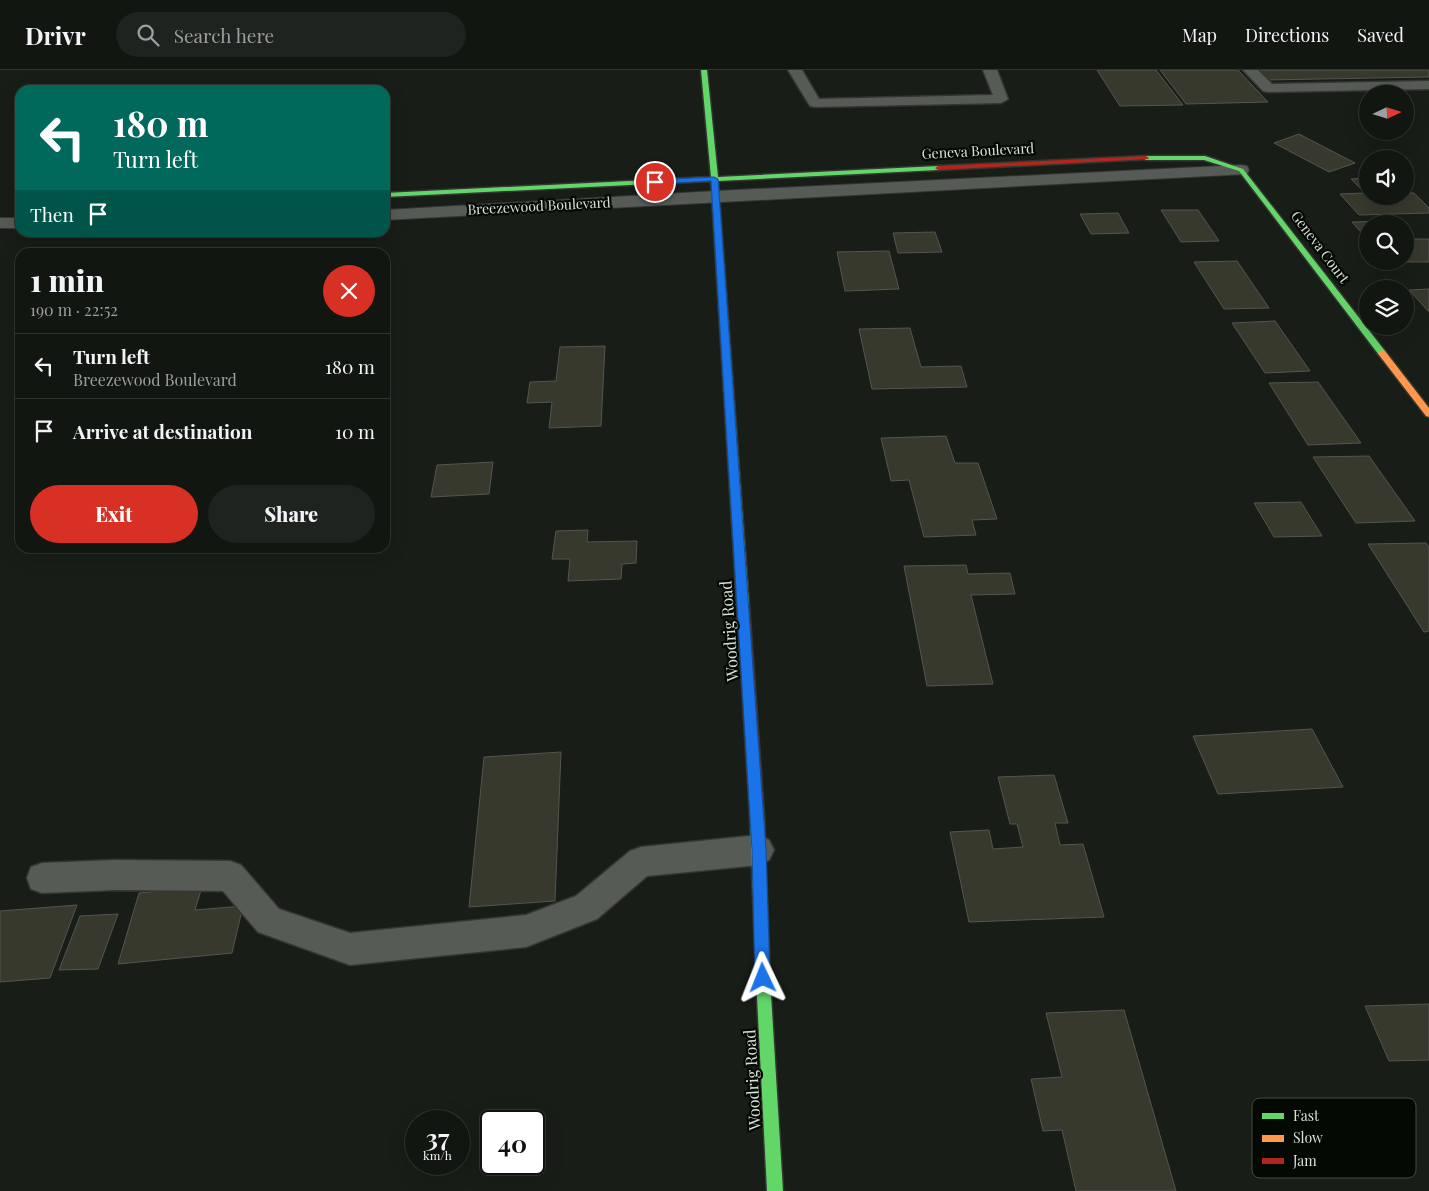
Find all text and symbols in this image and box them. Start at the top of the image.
search box [116,12,466,57]
text: Drivr [25,19,86,51]
icon: search [134,21,162,49]
text: Search here [174,22,274,48]
text: Map [1182,23,1217,47]
text: Directions [1245,23,1329,47]
text: Saved [1357,23,1404,47]
north arrow [1359,85,1414,140]
map controls [1359,85,1414,335]
text: 180 m [113,99,208,146]
icon: left [30,105,95,170]
street label: Geneva Boulevard [921,138,1035,163]
text: Turn left [113,144,198,174]
button: sound [1359,150,1414,205]
pin [634,161,676,203]
icon: arrive [641,168,669,196]
street label: Breezewood Boulevard [467,192,611,219]
icon: arrive [84,200,112,228]
text: Then [30,201,74,227]
street label: Geneva Court [1287,207,1354,288]
button: search [1359,215,1414,270]
text: 1 min [30,260,104,300]
button: close [323,265,375,317]
button: layers [1359,280,1414,335]
text: 190 m · 22:52 [30,299,118,320]
text: Turn left [73,343,150,369]
icon: left [30,352,58,380]
text: 180 m [325,353,375,379]
text: Breezewood Boulevard [73,369,237,390]
icon: arrive [30,417,58,445]
text: Arrive at destination [73,418,253,444]
text: 10 m [335,418,375,444]
button: Exit [30,485,198,543]
button: Share [208,485,375,543]
street label: Woodrig Road [715,580,743,683]
position arrow [736,951,788,1003]
street label: Woodrig Road [738,1029,765,1132]
legend [1252,1098,1416,1178]
text: Fast [1293,1106,1320,1125]
speed limit sign: 40 [480,1110,545,1175]
text: 37 [426,1120,449,1153]
text: Slow [1293,1128,1323,1147]
text: km/h [423,1147,452,1163]
text: Jam [1292,1151,1317,1170]

